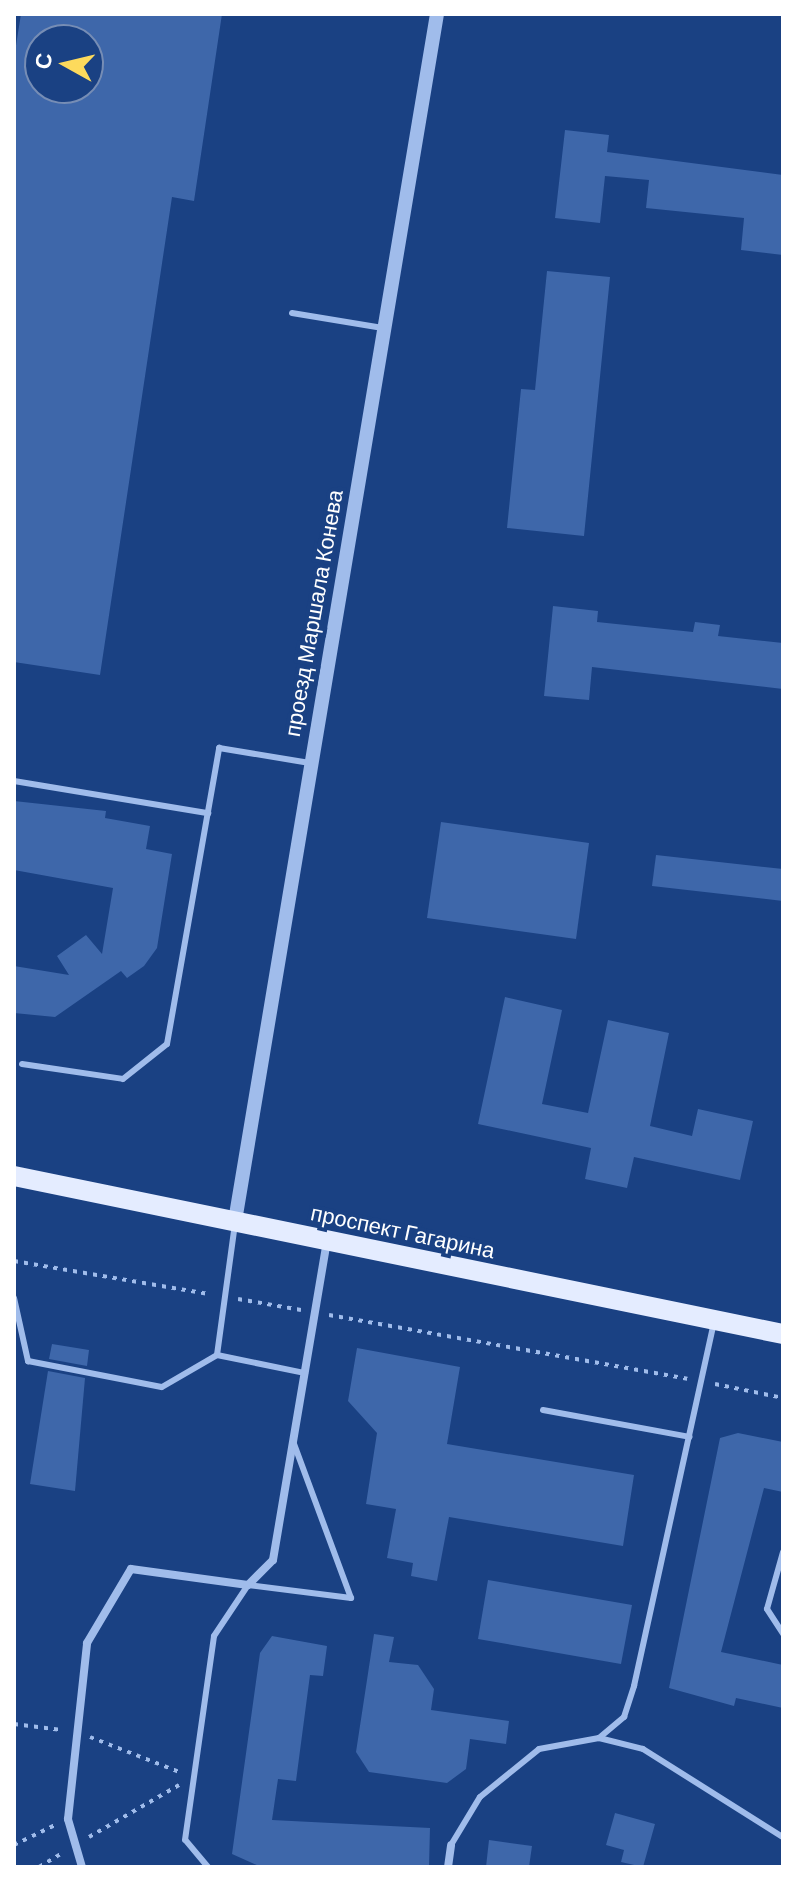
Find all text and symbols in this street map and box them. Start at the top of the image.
north arrow [24,24,104,104]
text: С [28,51,56,71]
street label: проезд Маршала Конева [278,487,348,739]
street label: проспект Гагарина [309,1199,497,1263]

